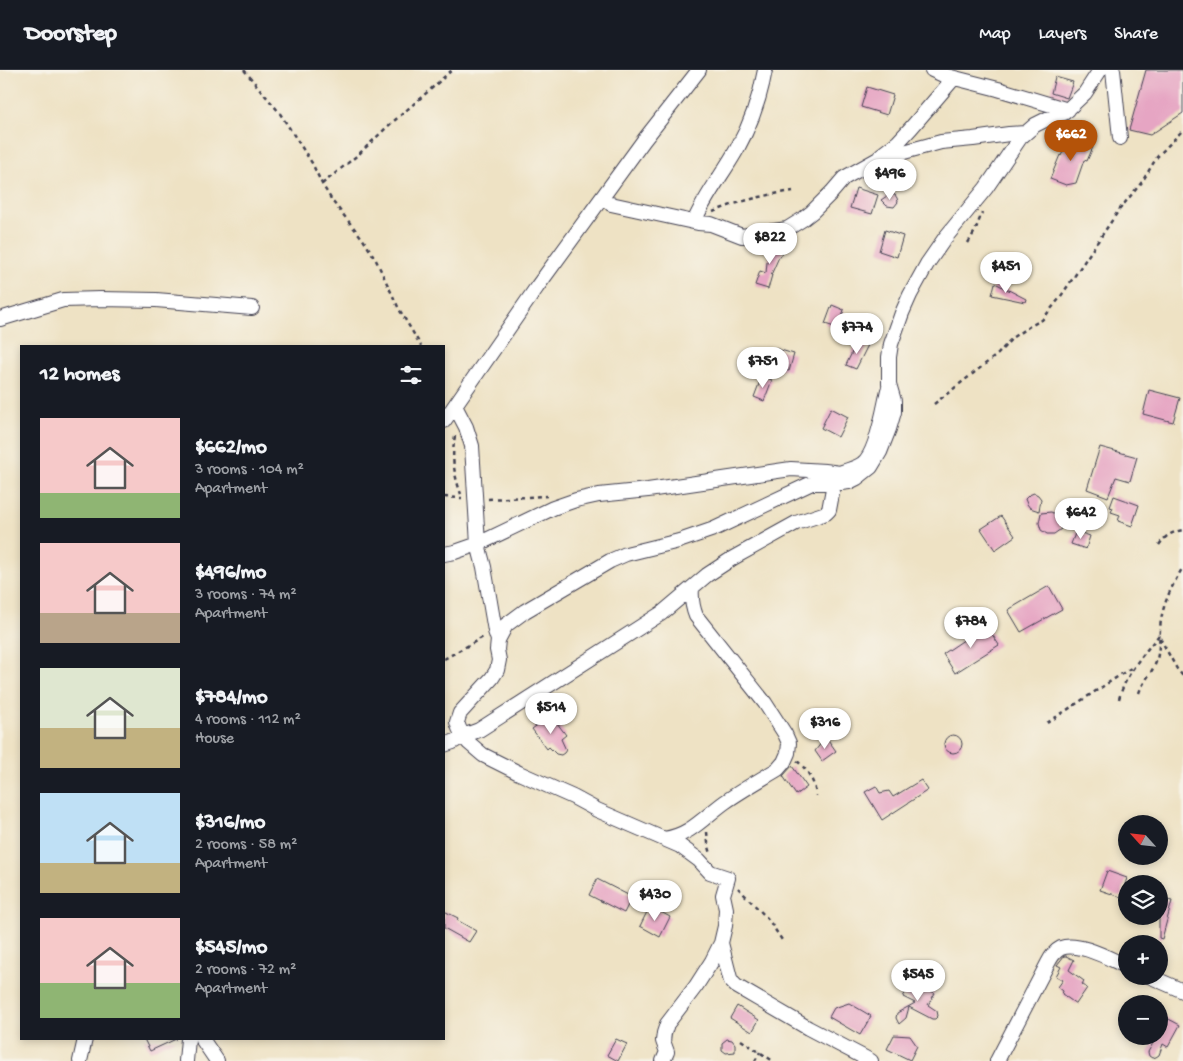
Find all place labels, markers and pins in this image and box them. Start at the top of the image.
pin: $662 [1041,119,1101,162]
pin: $496 [860,158,920,201]
pin: $822 [740,222,800,265]
pin: $451 [976,252,1036,294]
pin: $774 [827,312,887,355]
pin: $751 [733,346,793,389]
pin: $642 [1051,498,1111,540]
pin: $784 [941,606,1001,649]
pin: $514 [521,692,581,735]
pin: $316 [795,708,855,750]
pin: $430 [625,880,685,922]
pin: $545 [888,960,948,1002]

